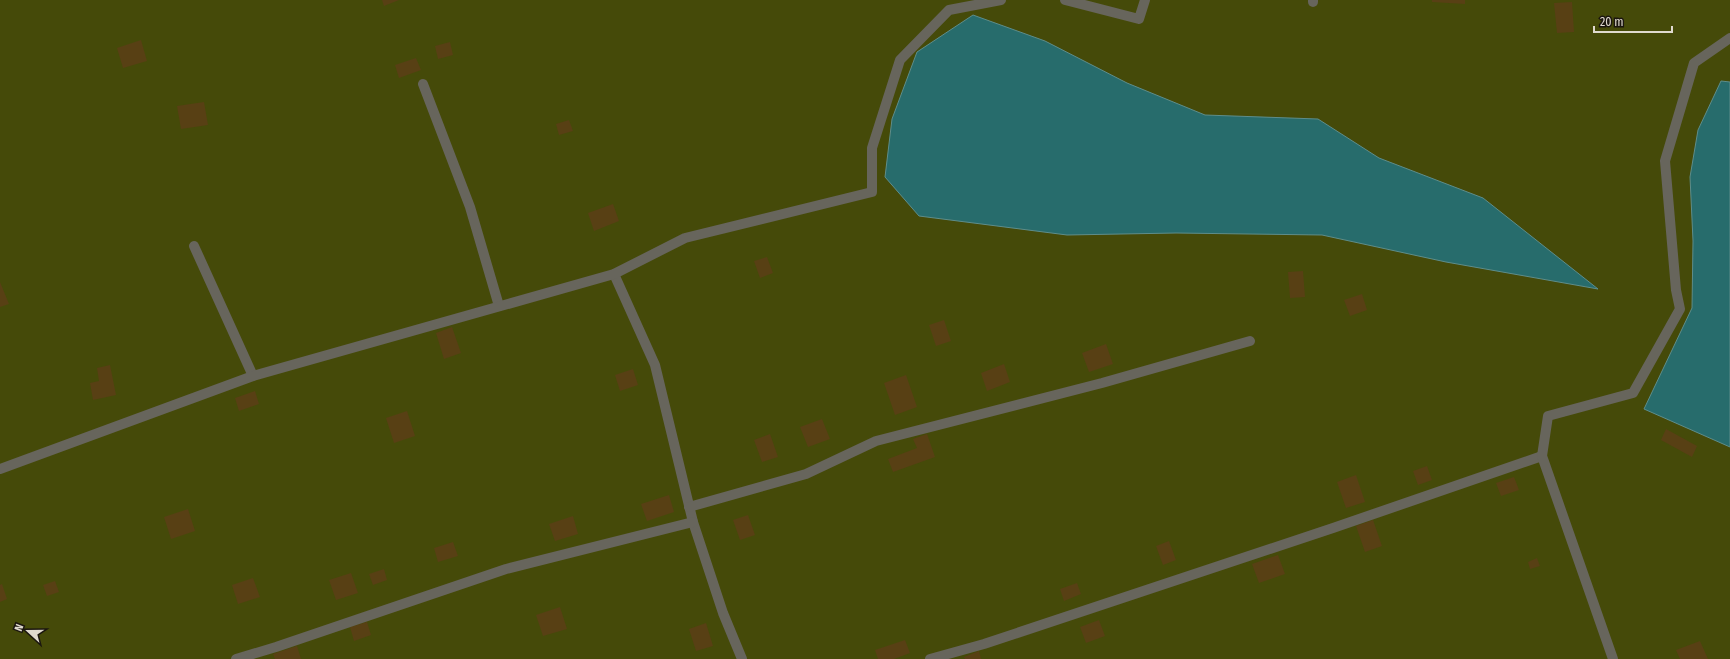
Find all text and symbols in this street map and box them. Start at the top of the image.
scale bar [1594,8,1672,34]
text: 20 m [1600,15,1624,29]
north arrow [8,611,48,651]
text: N [12,622,26,633]

